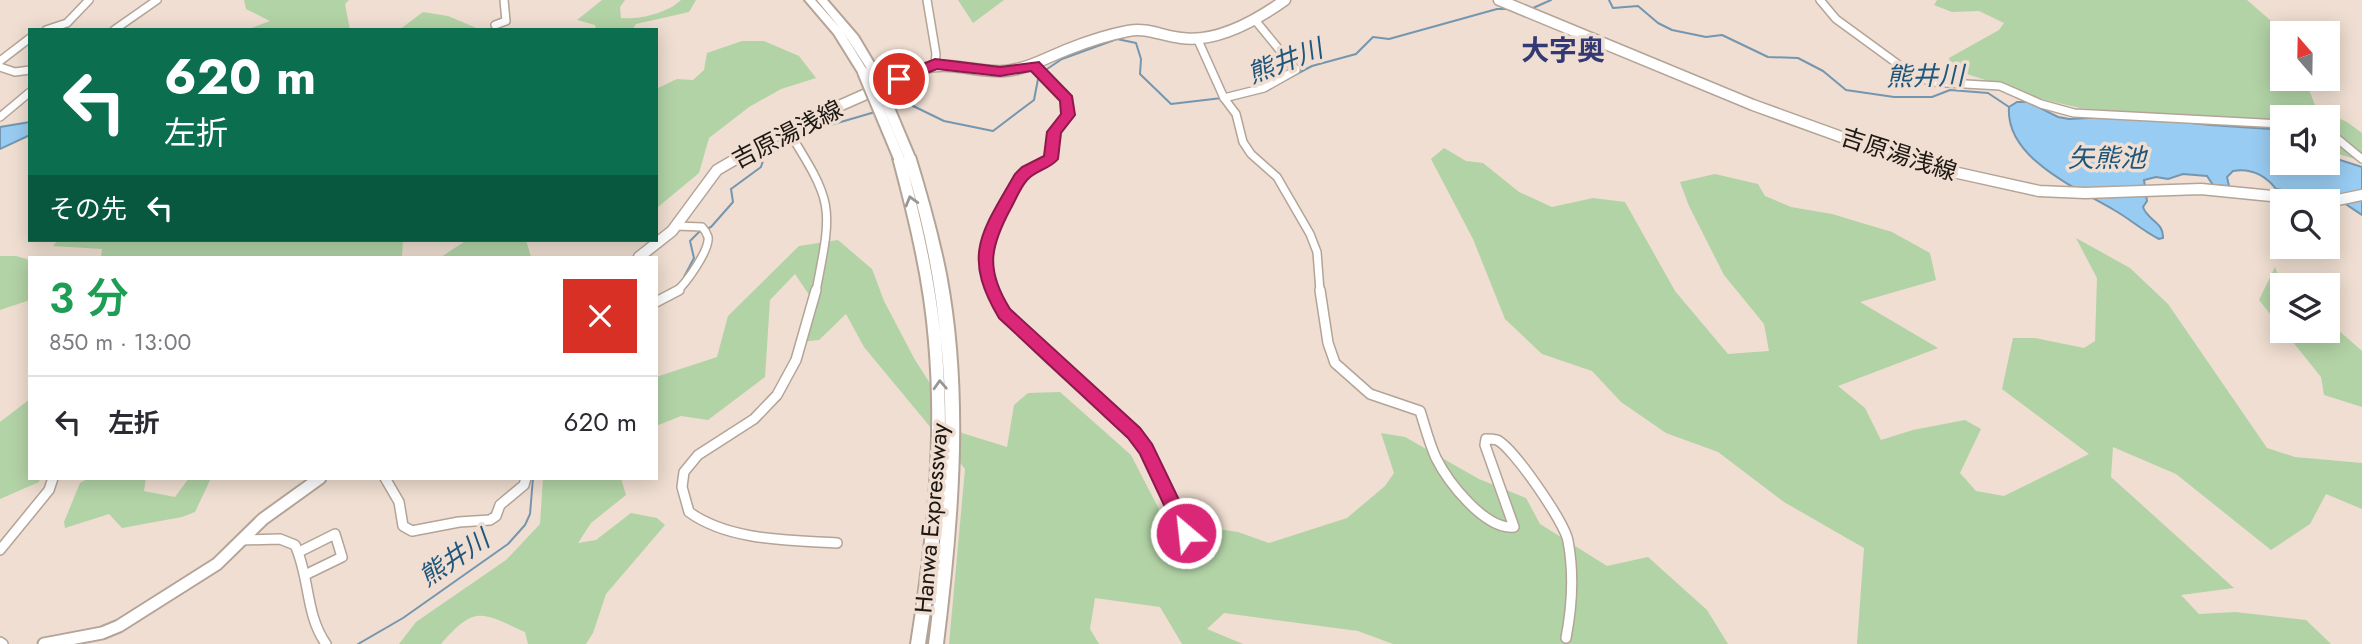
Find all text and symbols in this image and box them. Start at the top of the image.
north arrow [2270,21,2340,91]
map controls [2270,21,2340,343]
water label: 熊井川 [1242,28,1331,93]
district label: 大字奥 [1521,30,1605,71]
text: 620 m [164,42,316,112]
pin [869,49,929,109]
icon: left [49,56,140,147]
water label: 熊井川 [1886,56,1967,96]
icon: arrive [880,60,918,98]
street label: 吉原湯浅線 [726,91,848,177]
button: sound [2270,105,2340,175]
text: 左折 [164,110,228,156]
street label: 吉原湯浅線 [1837,119,1961,189]
water label: 矢熊池 [2068,139,2149,177]
icon: left [141,189,179,227]
button: search [2270,189,2340,259]
text: その先 [49,190,127,228]
one-way arrow [905,195,920,207]
text: 3 分 [49,268,129,329]
button: layers [2270,273,2340,343]
button: close [563,279,637,353]
text: 850 m · 13:00 [49,325,191,359]
one-way arrow [932,379,947,390]
icon: left [49,403,87,441]
text: 620 m [564,403,637,441]
text: 左折 [108,404,160,442]
street label: Hanwa Expressway [905,421,957,615]
position arrow [1149,496,1223,570]
water label: 熊井川 [411,519,499,596]

